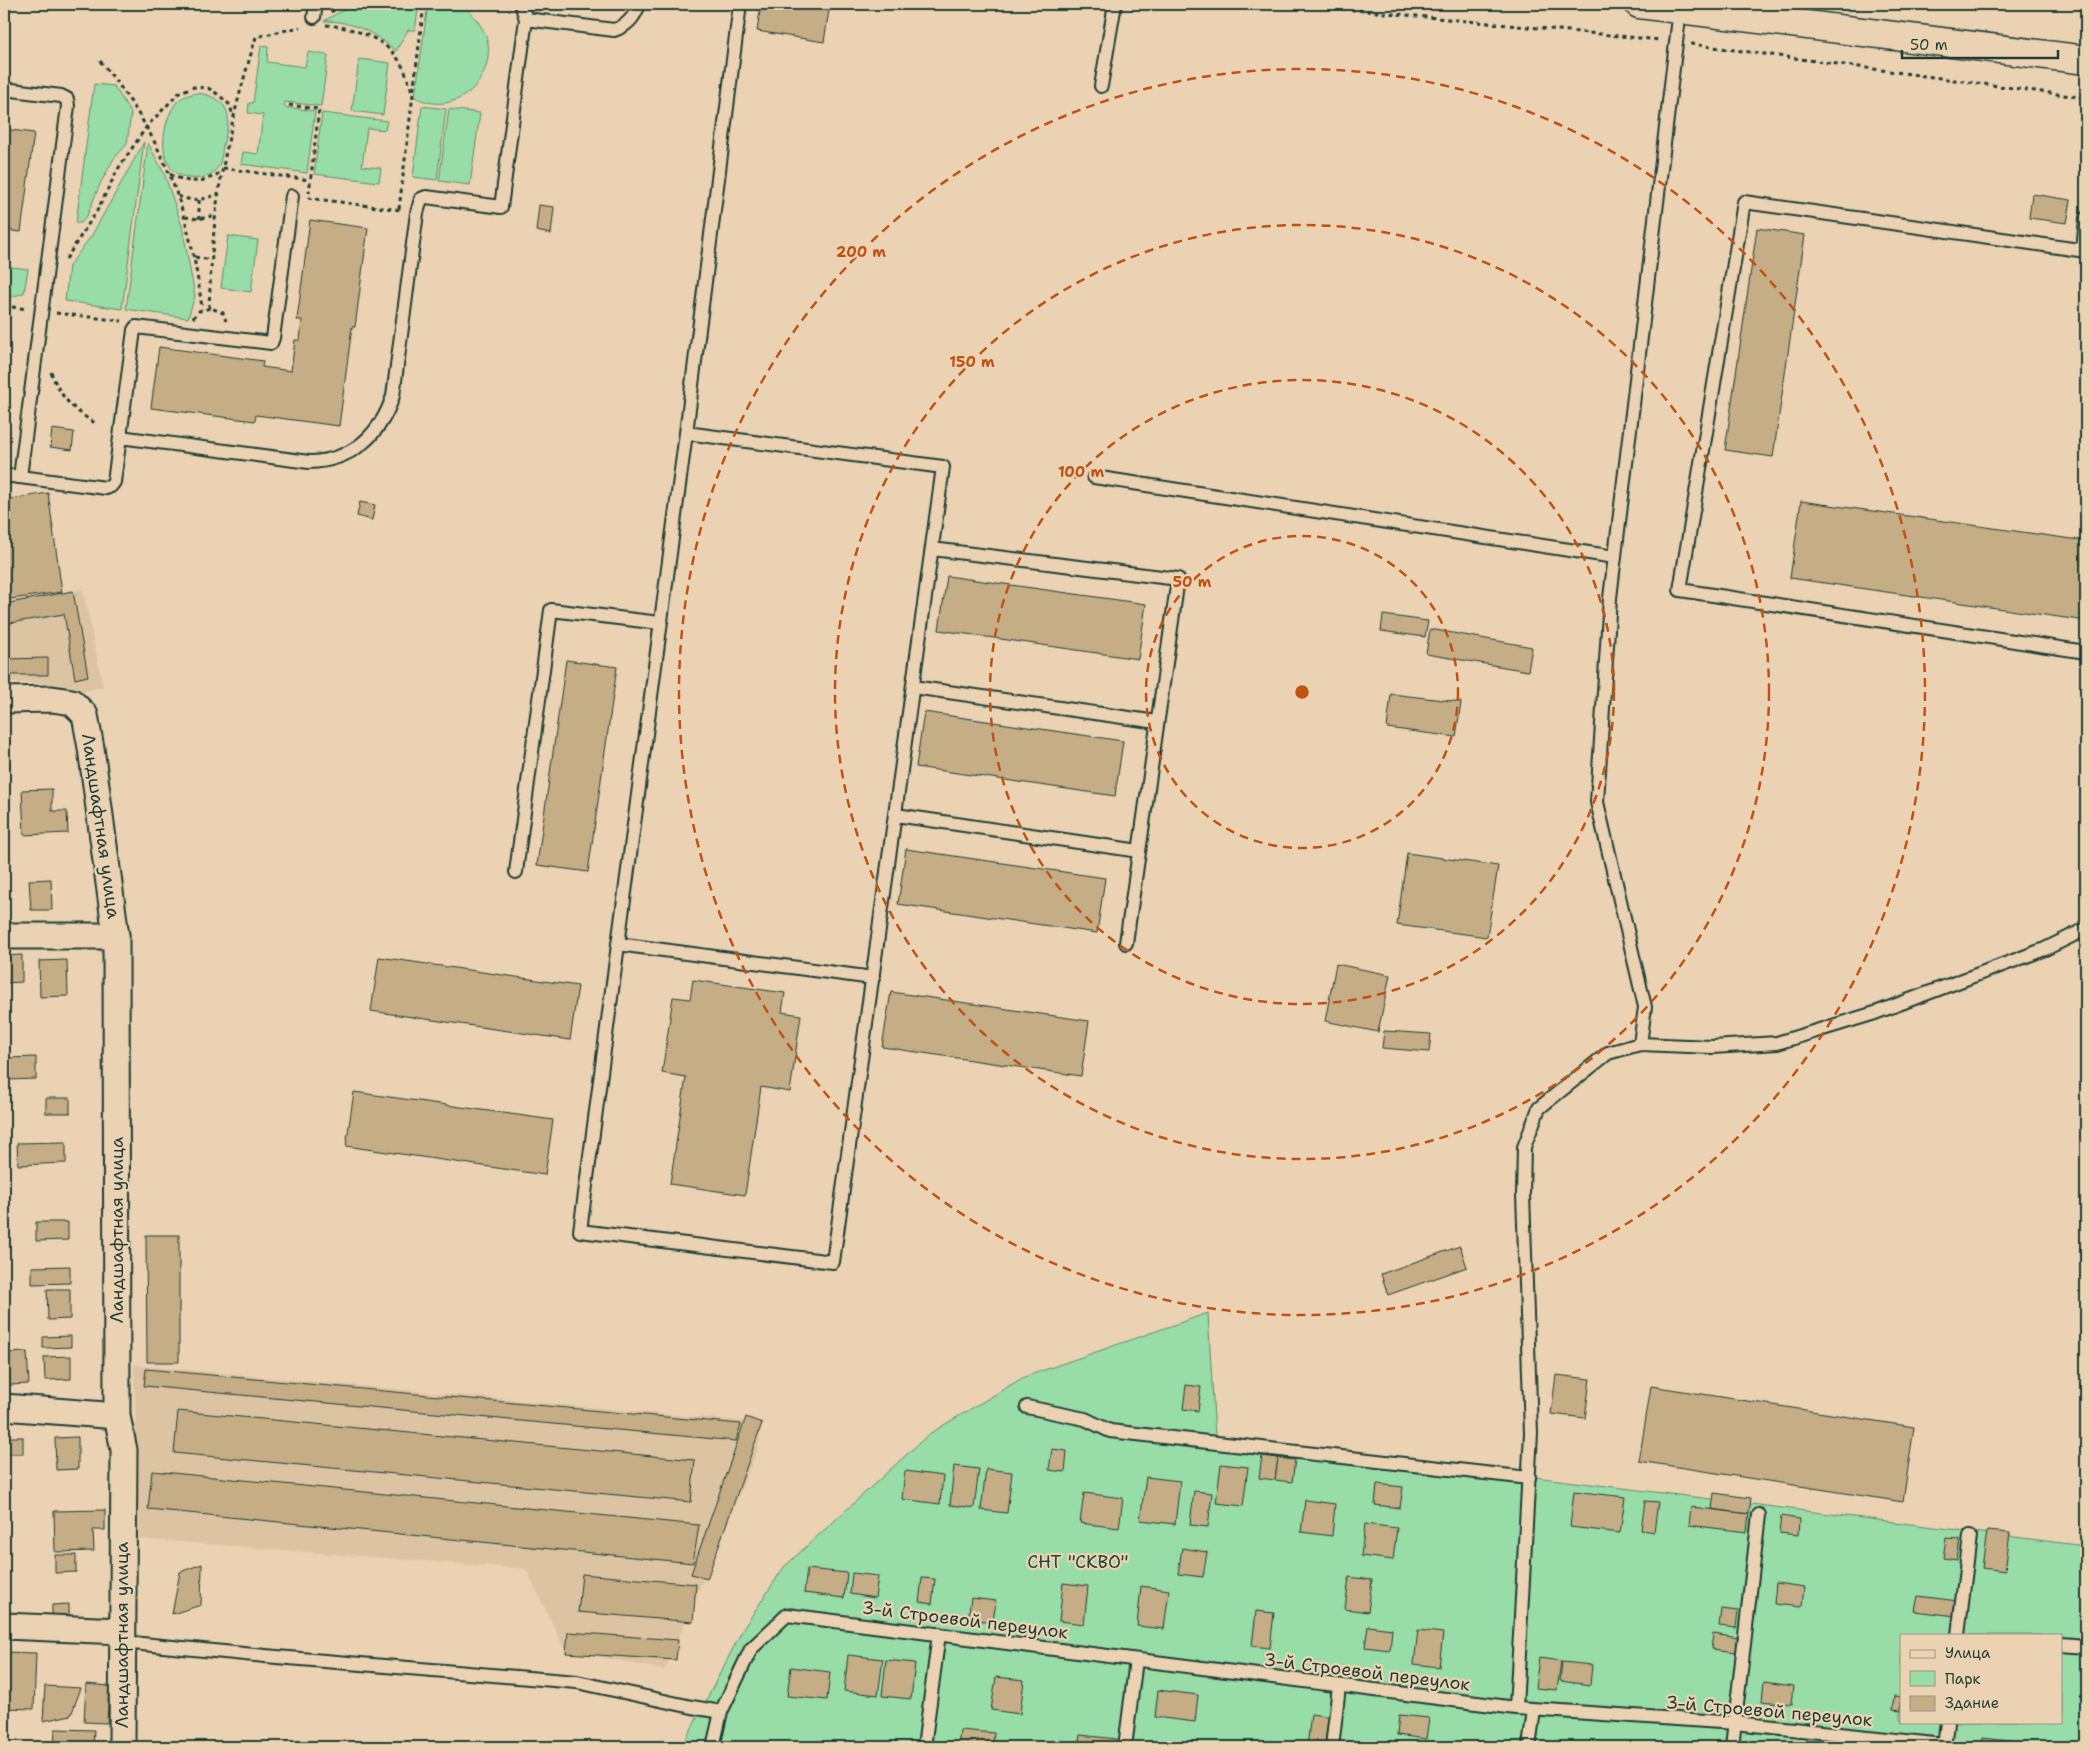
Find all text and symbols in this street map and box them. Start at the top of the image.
scale bar [1902,28,2059,60]
text: 50 m [1910,35,1948,55]
text: 200 m [836,242,886,262]
text: 150 m [949,352,995,372]
text: 100 m [1058,462,1104,482]
text: 50 m [1173,572,1212,592]
centre of rings [1293,683,1311,701]
street label: Ландшафтная улица [76,732,126,920]
street label: Ландшафтная улица [105,1137,129,1323]
street label: Ландшафтная улица [110,1542,134,1728]
park label: СНТ "СКВО" [1027,1550,1129,1574]
street label: 3-й Строевой переулок [861,1595,1070,1645]
legend [1900,1634,2062,1724]
text: Улица [1945,1643,1991,1663]
street label: 3-й Строевой переулок [1263,1647,1472,1697]
text: Парк [1945,1669,1981,1689]
street label: 3-й Строевой переулок [1665,1690,1874,1732]
text: Здание [1945,1693,1999,1713]

